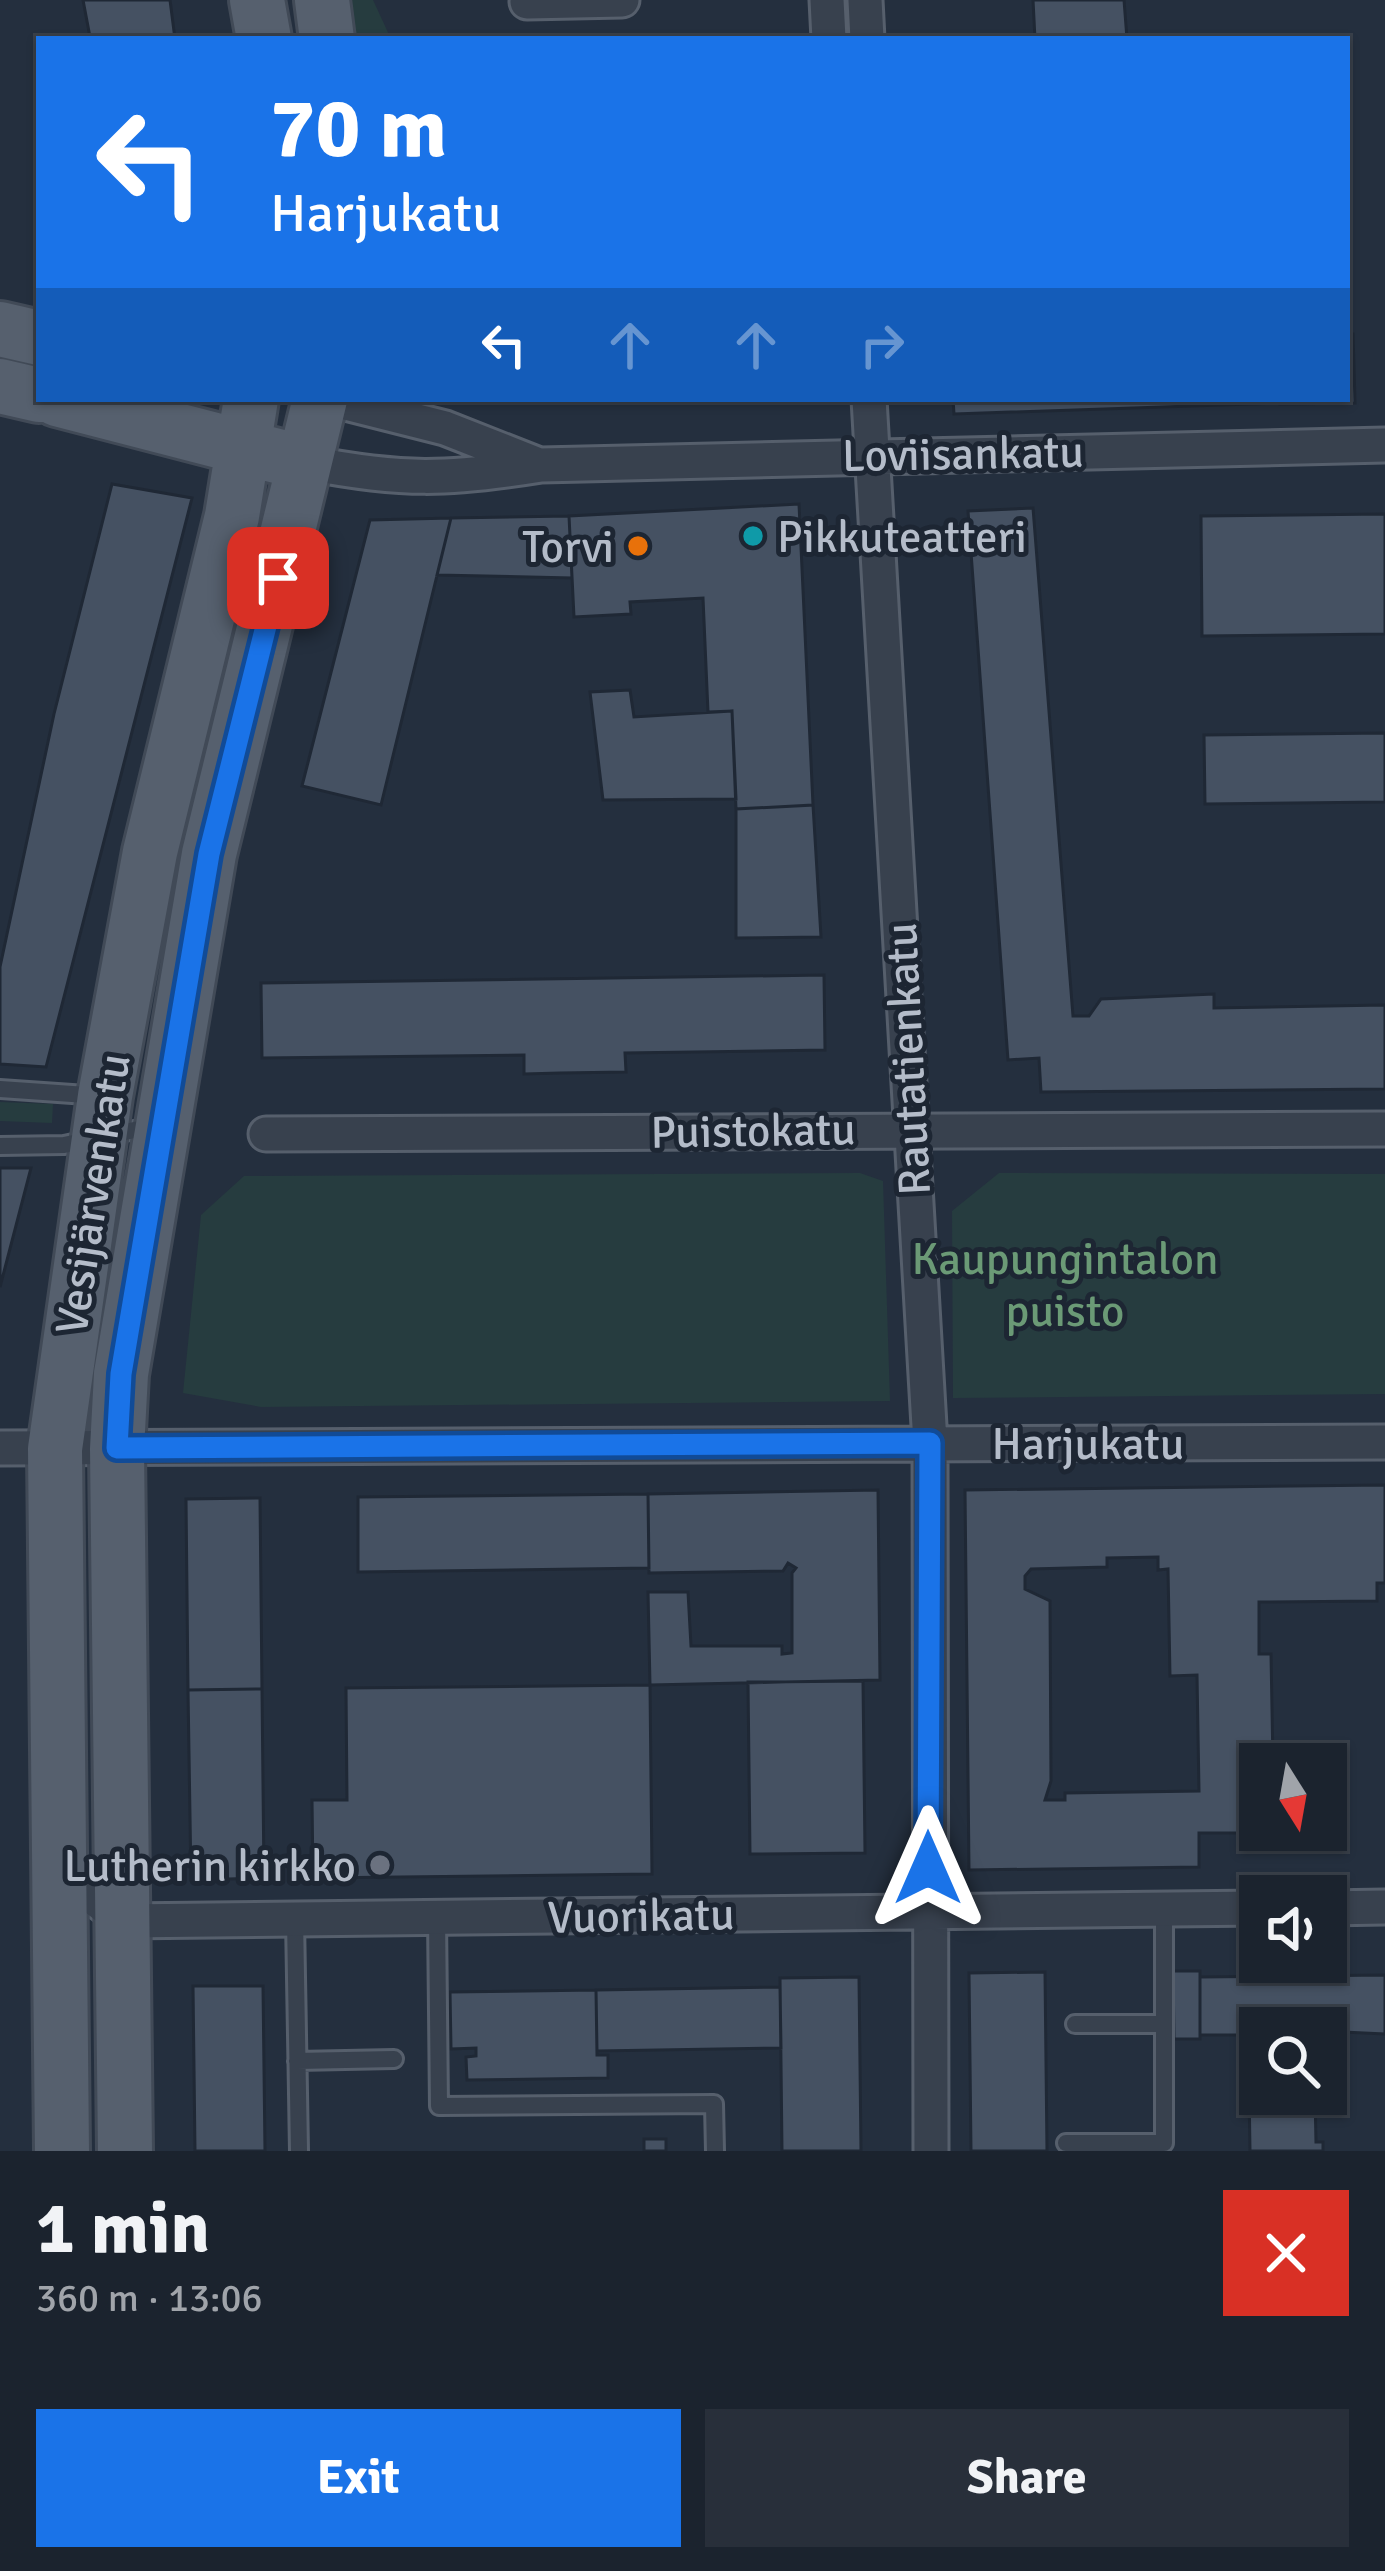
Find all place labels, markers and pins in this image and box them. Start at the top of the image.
place label: Pikkuteatteri [777,510,1027,565]
place label: Torvi [522,520,614,575]
marker: Pikkuteatteri [740,523,766,549]
pin [227,527,329,629]
marker: Torvi [625,533,651,559]
place label: Lutherin kirkko [64,1839,356,1894]
marker: Lutherin kirkko [367,1852,393,1878]

